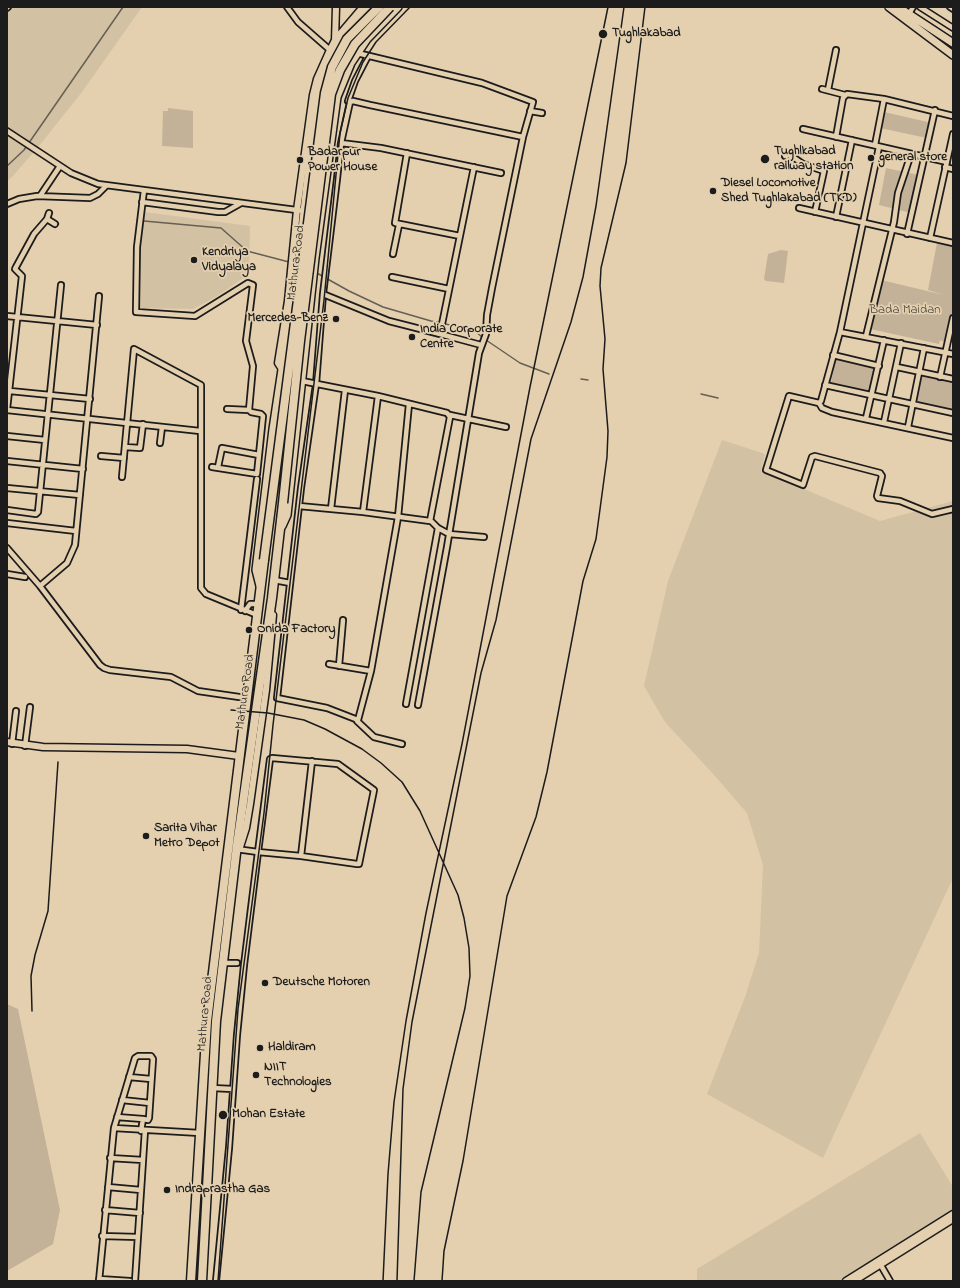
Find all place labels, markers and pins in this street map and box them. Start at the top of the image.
place label: Tughlakabad [612,26,681,42]
marker: Tughlakabad [597,28,609,40]
place label: Tughlkabad railway station [774,144,853,175]
place label: Badarpur Power House [308,145,377,176]
place label: general store [879,150,947,166]
marker: Tughlkabad railway station [759,153,771,165]
marker: general store [866,153,876,163]
marker: Badarpur Power House [295,155,305,165]
place label: Diesel Locomotive Shed Tughlakabad (TKD) [721,176,856,207]
marker: Diesel Locomotive Shed Tughlakabad (TKD) [708,186,718,196]
place label: Kendriya Vidyalaya [202,245,256,276]
marker: Kendriya Vidyalaya [189,255,199,265]
place label: Mercedes-Benz [248,311,328,327]
marker: Mercedes-Benz [331,314,341,324]
place label: India Corporate Centre [420,322,502,353]
marker: India Corporate Centre [407,332,417,342]
place label: Onida Factory [257,622,335,638]
marker: Onida Factory [244,625,254,635]
place label: Sarita Vihar Metro Depot [154,821,220,852]
marker: Sarita Vihar Metro Depot [141,831,151,841]
place label: Deutsche Motoren [273,975,370,991]
marker: Deutsche Motoren [260,978,270,988]
place label: Haldiram [268,1040,316,1056]
marker: Haldiram [255,1043,265,1053]
place label: NIIT Technologies [264,1060,332,1091]
marker: NIIT Technologies [251,1070,261,1080]
place label: Mohan Estate [232,1107,305,1123]
marker: Mohan Estate [217,1109,229,1121]
place label: Indraprastha Gas [175,1182,270,1198]
marker: Indraprastha Gas [162,1185,172,1195]

